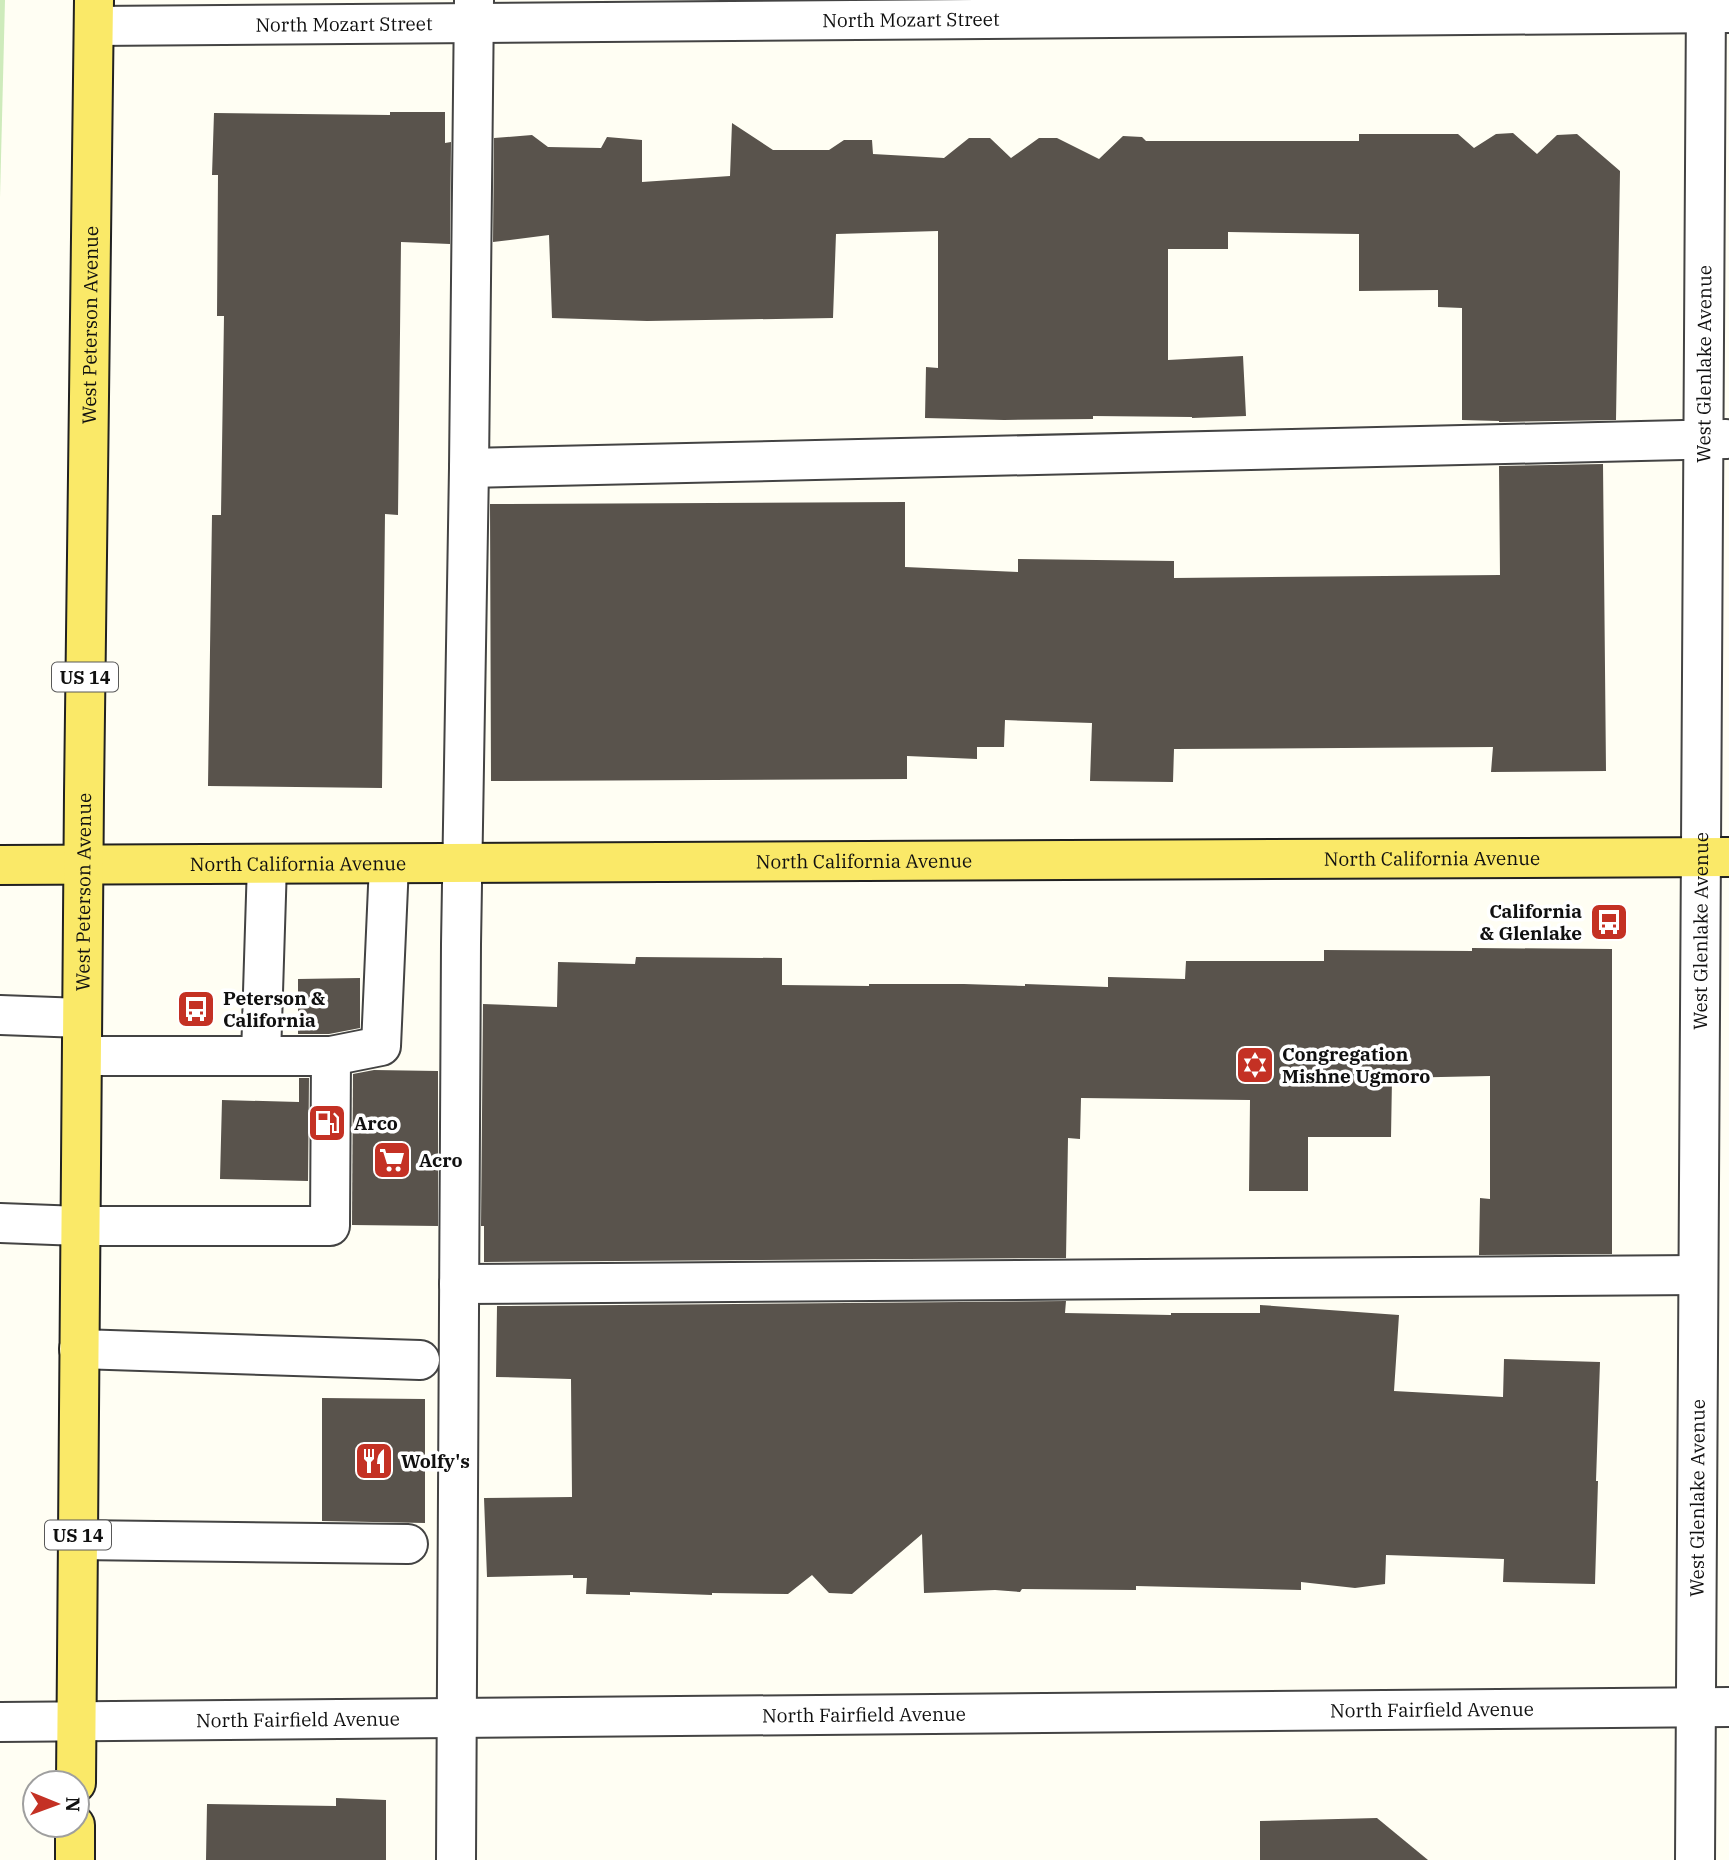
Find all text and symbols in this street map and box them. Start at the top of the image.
street label: North Mozart Street [822,7,1000,32]
street label: North Mozart Street [255,11,433,37]
street label: West Peterson Avenue [77,226,103,424]
street label: West Glenlake Avenue [1691,265,1716,463]
road number: US 14 [52,662,118,692]
street label: West Peterson Avenue [70,793,96,991]
street label: West Glenlake Avenue [1688,832,1713,1030]
street label: North California Avenue [1324,846,1540,871]
street label: North California Avenue [756,849,972,874]
street label: North California Avenue [190,851,406,876]
place label: California & Glenlake [1480,899,1582,945]
bus stop icon: California & Glenlake [1588,901,1630,943]
place label: Peterson & California [223,986,325,1032]
bus stop icon: Peterson & California [175,988,217,1030]
place label: Congregation Mishne Ugmoro [1282,1042,1430,1088]
synagogue icon: Congregation Mishne Ugmoro [1234,1044,1276,1086]
fuel station icon: Arco [306,1102,348,1144]
place label: Arco [354,1111,398,1135]
supermarket icon: Acro [371,1139,413,1181]
place label: Acro [419,1148,463,1172]
street label: West Glenlake Avenue [1685,1399,1710,1597]
restaurant icon: Wolfy's [353,1440,395,1482]
place label: Wolfy's [401,1449,470,1473]
road number: US 14 [45,1520,111,1550]
street label: North Fairfield Avenue [1330,1697,1534,1722]
street label: North Fairfield Avenue [762,1702,966,1727]
street label: North Fairfield Avenue [196,1707,400,1732]
north arrow [21,1769,91,1839]
text: N [61,1797,85,1812]

